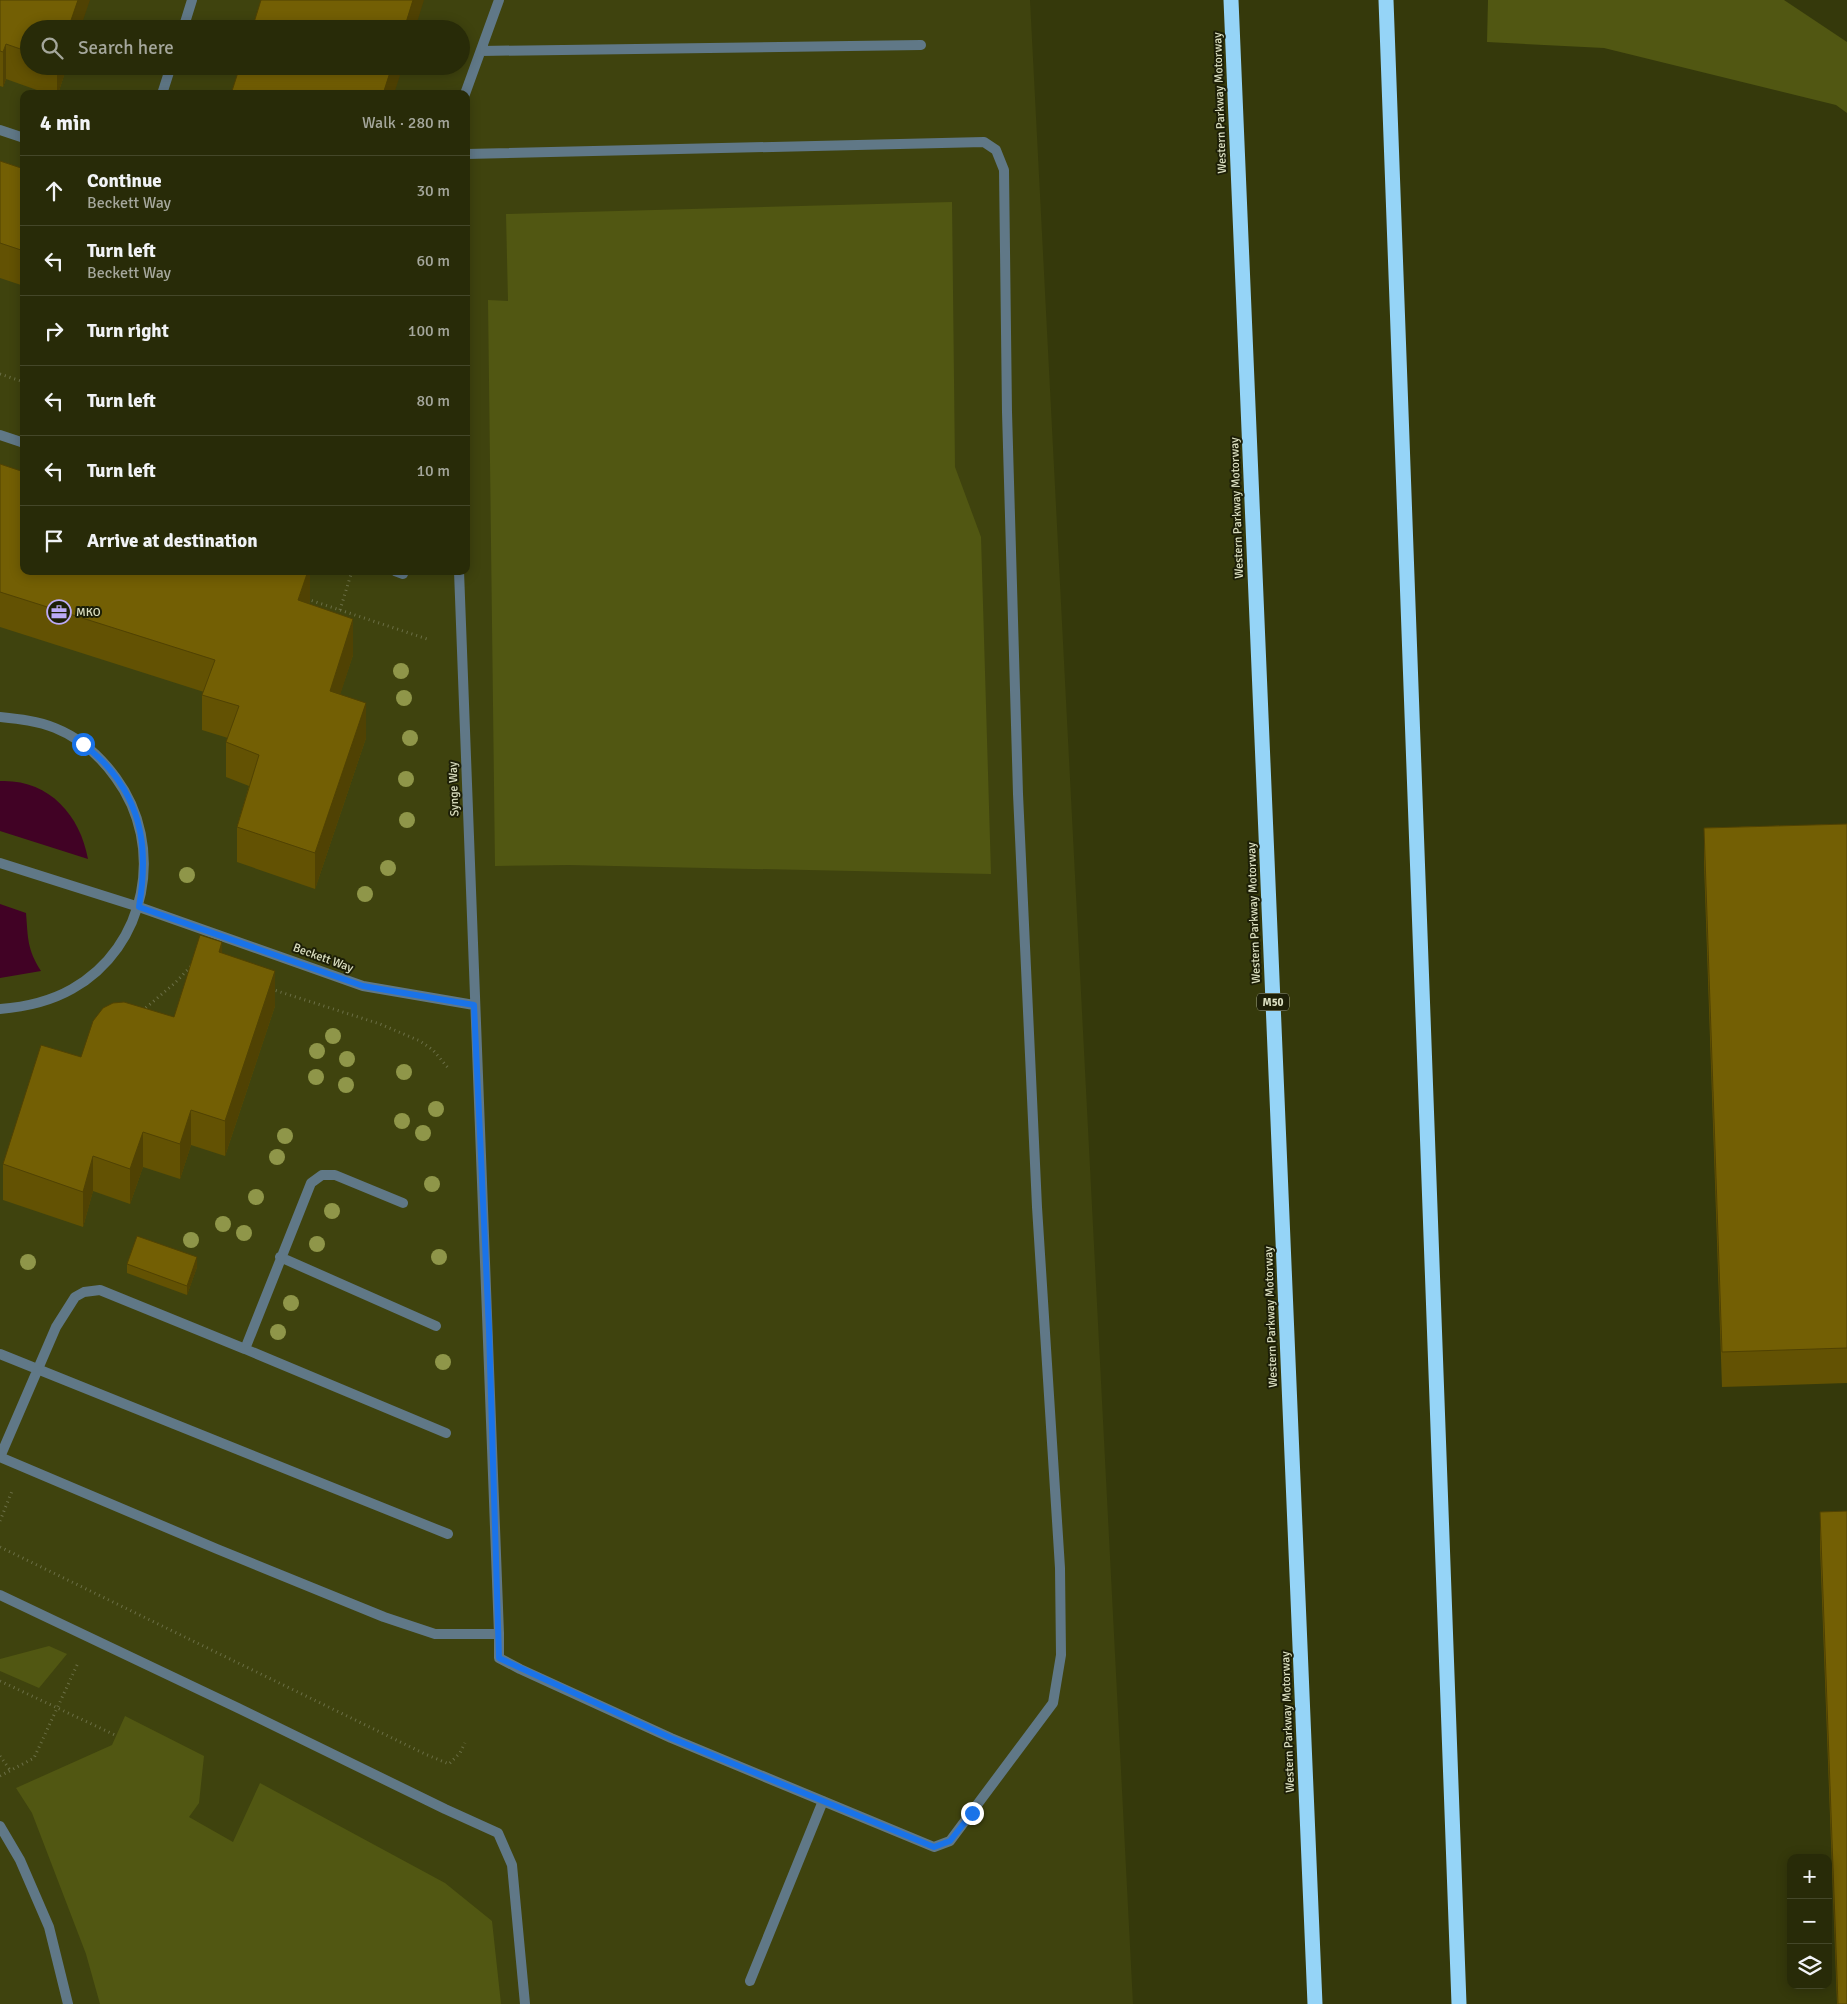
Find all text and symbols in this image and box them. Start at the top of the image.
search box [20,20,470,75]
street label: Western Parkway Motorway [1210,32,1230,174]
icon: search [38,34,66,62]
text: Search here [78,36,174,60]
text: 4 min [40,110,91,136]
text: Walk · 280 m [362,113,450,133]
text: Continue [87,169,162,193]
icon: ahead [40,177,68,205]
text: 30 m [416,181,450,201]
text: Beckett Way [87,193,171,213]
text: Turn left [87,239,156,263]
icon: left [40,247,68,275]
text: 60 m [416,251,450,271]
text: Beckett Way [87,263,171,283]
icon: right [40,317,68,345]
text: Turn right [87,319,169,343]
text: 100 m [408,321,450,341]
icon: left [40,387,68,415]
text: Turn left [87,389,156,413]
text: 80 m [416,391,450,411]
street label: Western Parkway Motorway [1227,437,1247,579]
icon: left [40,457,68,485]
text: Turn left [87,459,156,483]
text: 10 m [416,461,450,481]
icon: arrive [40,527,68,555]
text: Arrive at destination [87,529,258,553]
office icon: MKO [46,599,72,625]
place label: MKO [76,605,101,620]
route start [72,733,95,756]
street label: Synge Way [446,761,462,817]
street label: Western Parkway Motorway [1244,842,1264,984]
street label: Beckett Way [291,940,356,976]
road number: M50 [1257,994,1289,1010]
street label: Western Parkway Motorway [1261,1246,1281,1388]
street label: Western Parkway Motorway [1278,1651,1298,1793]
route end [961,1802,984,1825]
map controls [1787,1854,1832,1989]
button: + [1787,1854,1832,1899]
button: − [1787,1899,1832,1944]
button: layers [1787,1944,1832,1989]

